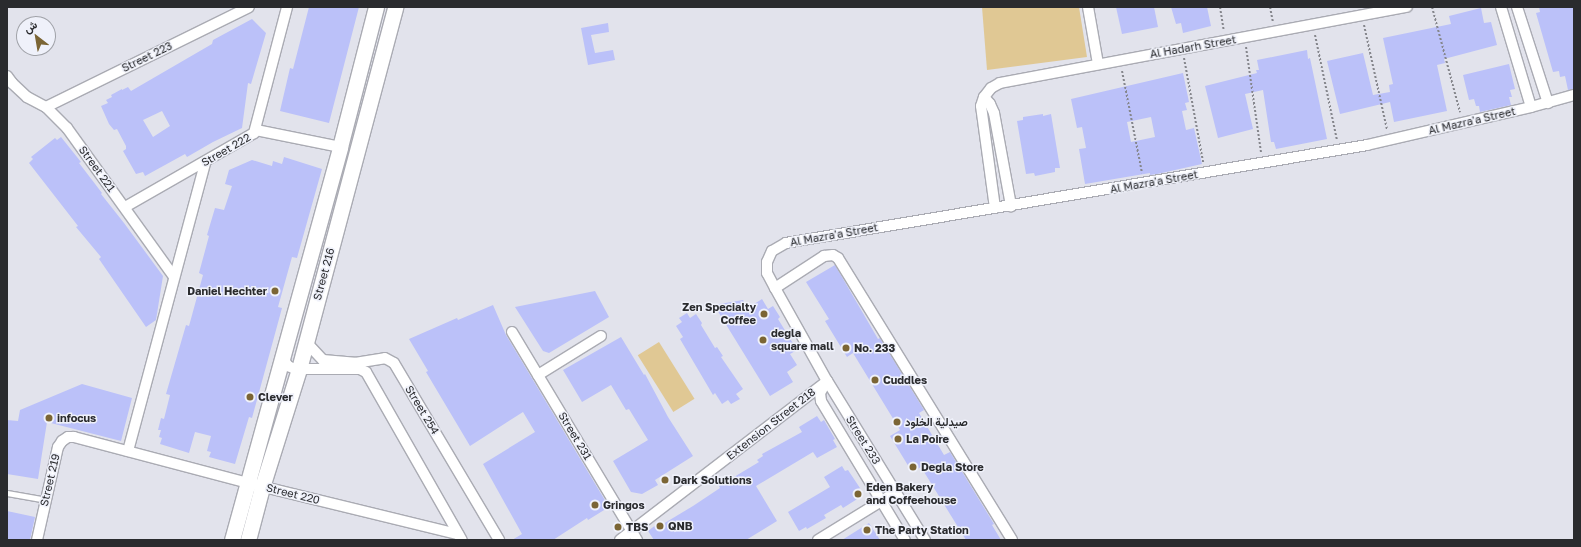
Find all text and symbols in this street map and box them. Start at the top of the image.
north arrow [16,16,56,56]
text: ش [21,17,39,35]
street label: Al Hadarh Street [1149,33,1237,61]
street label: Street 223 [120,39,174,75]
street label: Al Mazra'a Street [1427,105,1517,137]
street label: Street 222 [199,131,253,169]
street label: Street 221 [76,144,118,194]
street label: Al Mazra'a Street [1109,168,1199,196]
street label: Al Mazra'a Street [789,221,879,249]
street label: Street 216 [311,246,337,302]
place label: Daniel Hechter [187,284,267,298]
marker: Daniel Hechter [270,286,280,296]
place label: Zen Specialty Coffee [682,301,756,327]
marker: Zen Specialty Coffee [759,309,769,319]
place label: degla square mall [771,327,834,353]
marker: degla square mall [758,335,768,345]
place label: No. 233 [854,341,895,355]
marker: No. 233 [841,343,851,353]
place label: Cuddles [883,373,927,387]
marker: Cuddles [870,375,880,385]
street label: Street 254 [402,383,442,437]
street label: Extension Street 218 [724,385,818,463]
place label: Clever [258,390,293,404]
marker: Clever [245,392,255,402]
street label: Street 231 [556,410,594,462]
place label: infocus [57,411,96,425]
marker: infocus [44,413,54,423]
street label: Street 233 [843,413,883,467]
place label: صيدلية الخلود [905,415,968,429]
marker: صيدلية الخلود [892,417,902,427]
place label: La Poire [906,432,949,446]
marker: La Poire [893,434,903,444]
street label: Street 219 [38,452,62,508]
place label: Degla Store [921,460,984,474]
marker: Degla Store [908,462,918,472]
place label: Dark Solutions [673,473,752,487]
marker: Dark Solutions [660,475,670,485]
street label: Street 220 [265,481,321,507]
place label: Eden Bakery and Coffeehouse [866,481,957,507]
marker: Eden Bakery and Coffeehouse [853,489,863,499]
place label: Gringos [603,498,645,512]
marker: Gringos [590,500,600,510]
place label: QNB [668,519,693,533]
place label: TBS [626,520,648,534]
marker: QNB [655,521,665,531]
marker: TBS [613,522,623,532]
place label: The Party Station [875,523,969,537]
marker: The Party Station [862,525,872,535]

